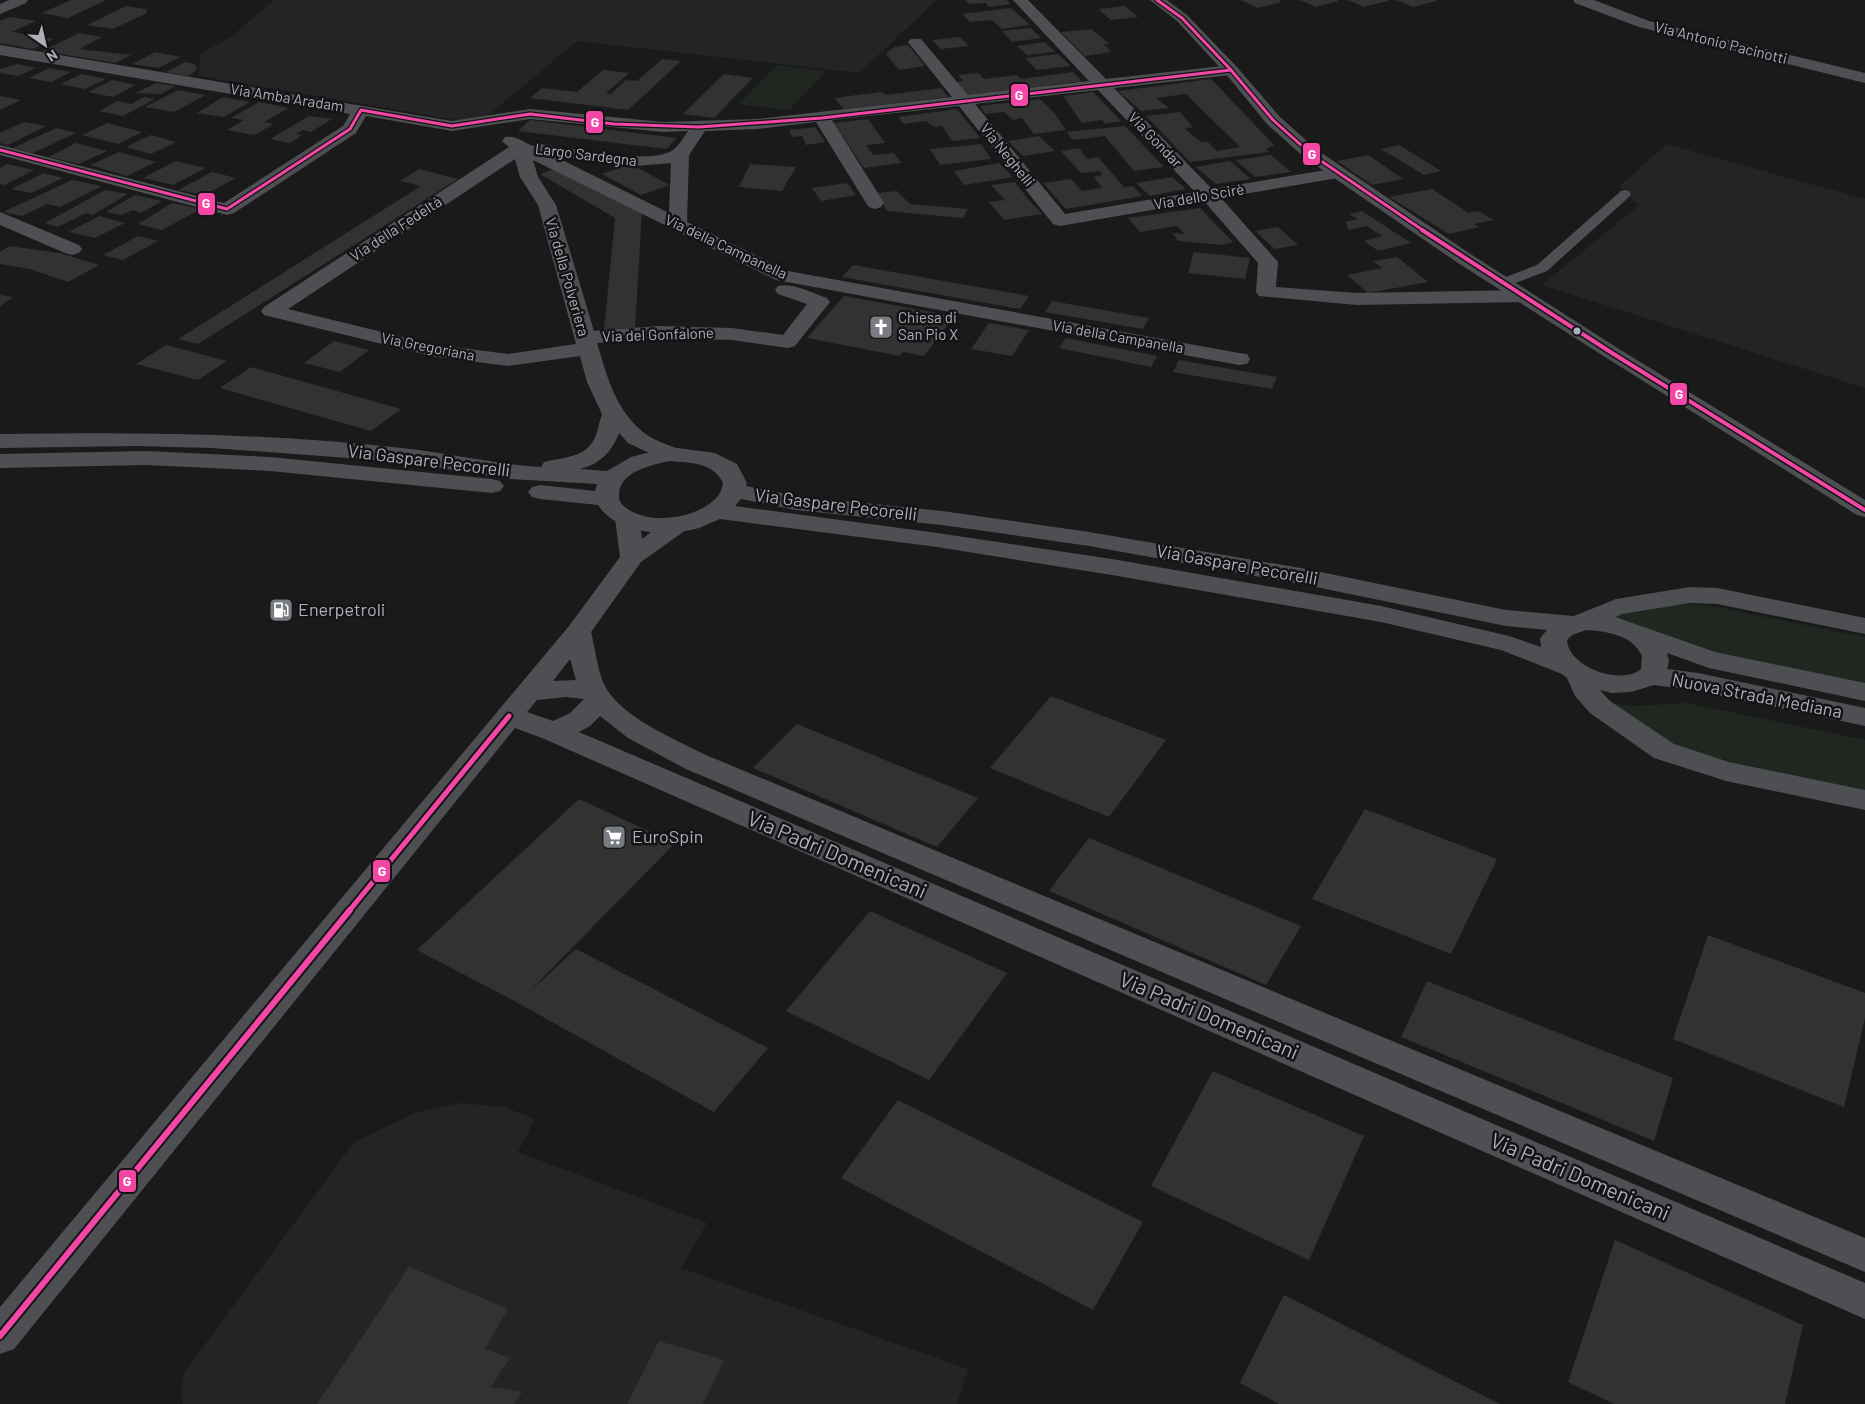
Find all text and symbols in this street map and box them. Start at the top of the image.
street label: Via Antonio Pacinotti [1653,17,1789,67]
north arrow [20,20,70,70]
text: N [44,47,61,66]
street label: Via Amba Aradam [229,79,345,115]
line badge: G [1010,83,1029,107]
text: G [1015,86,1023,103]
street label: Via Gondar [1125,108,1187,171]
line badge: G [585,110,604,134]
text: G [591,113,599,130]
street label: Via Neghelli [977,119,1039,190]
street label: Largo Sardegna [534,139,638,169]
line badge: G [1302,142,1321,166]
text: G [1308,145,1316,162]
street label: Via dello Scirè [1152,179,1245,213]
line badge: G [197,192,216,216]
street label: Via della Fedeltà [346,192,445,265]
text: G [202,194,210,211]
street label: Via della Campanella [663,210,790,282]
street label: Via della Polveriera [542,215,594,338]
place label: Chiesa di San Pio X [898,308,958,343]
church icon: Chiesa di San Pio X [868,314,894,340]
street label: Via della Campanella [1051,316,1185,356]
street label: Via del Gonfalone [602,323,714,345]
unlabelled marker [1572,326,1582,336]
street label: Via Gregoriana [380,328,476,364]
line badge: G [1669,382,1688,406]
text: G [1675,385,1683,402]
street label: Via Gaspare Pecorelli [347,439,512,481]
street label: Via Gaspare Pecorelli [754,483,919,525]
street label: Via Gaspare Pecorelli [1155,539,1320,589]
fuel station icon: Enerpetroli [268,597,294,623]
place label: Enerpetroli [298,598,385,620]
street label: Nuova Strada Mediana [1670,668,1844,722]
street label: Via Padri Domenicani [744,805,931,903]
supermarket icon: EuroSpin [601,824,627,850]
place label: EuroSpin [632,825,704,847]
line badge: G [372,859,391,883]
text: G [378,862,386,879]
street label: Via Padri Domenicani [1116,966,1303,1064]
street label: Via Padri Domenicani [1487,1127,1674,1225]
line badge: G [118,1169,137,1193]
text: G [123,1172,131,1189]

